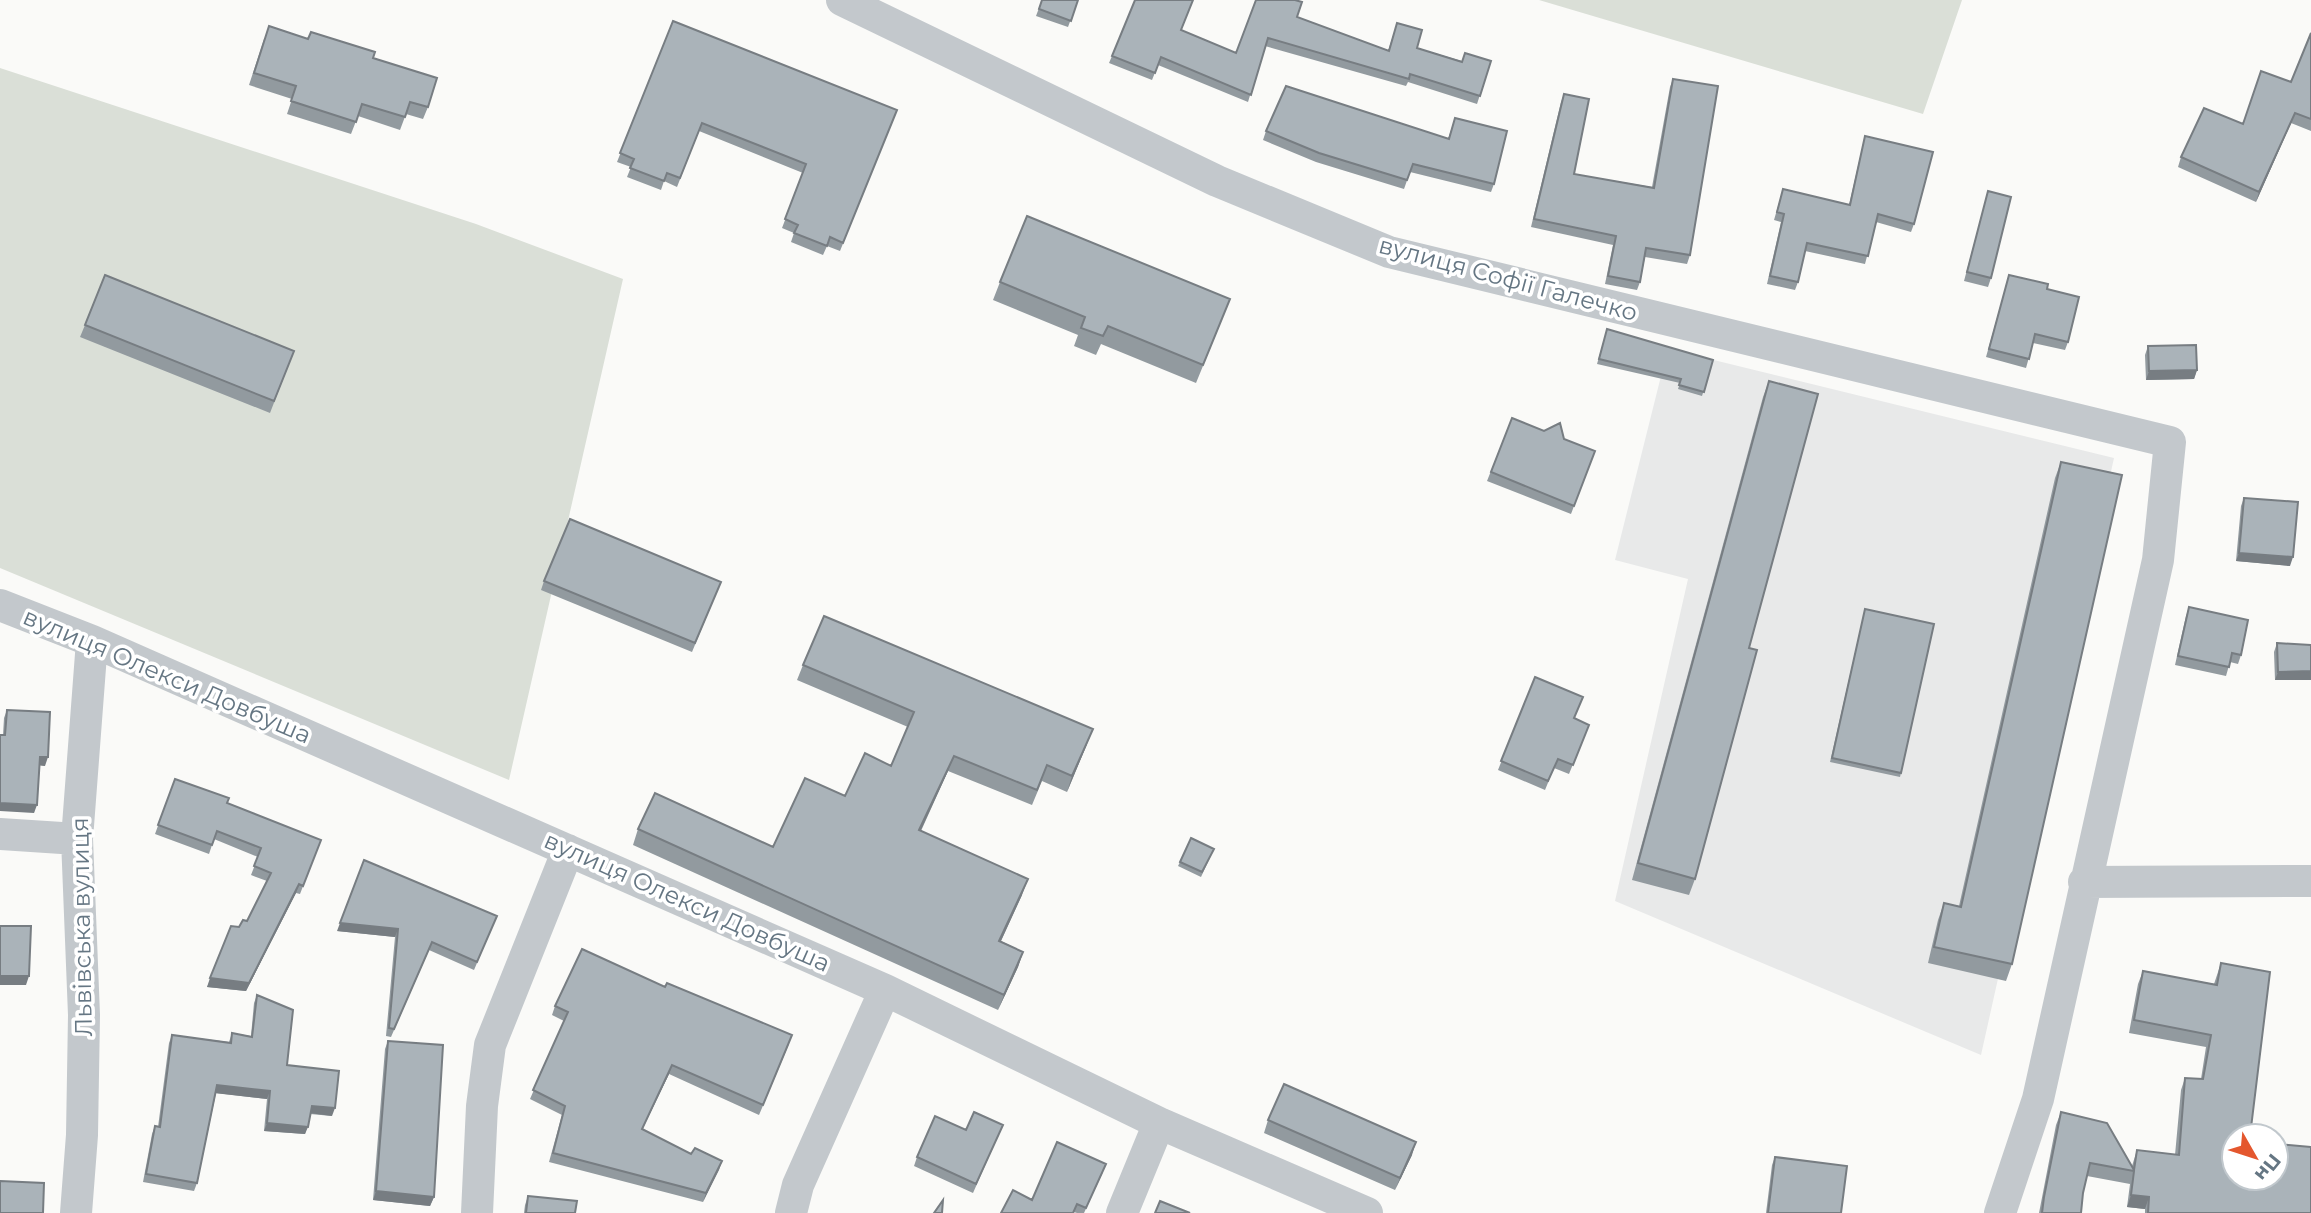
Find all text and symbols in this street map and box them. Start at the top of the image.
street label: вулиця Софії Галечко [1376,230,1641,327]
street label: вулиця Олекси Довбуша [19,602,315,749]
street label: Львівська вулиця [65,817,98,1037]
street label: вулиця Олекси Довбуша [540,825,835,978]
north arrow [2220,1122,2290,1192]
text: Пн [2250,1149,2286,1186]

